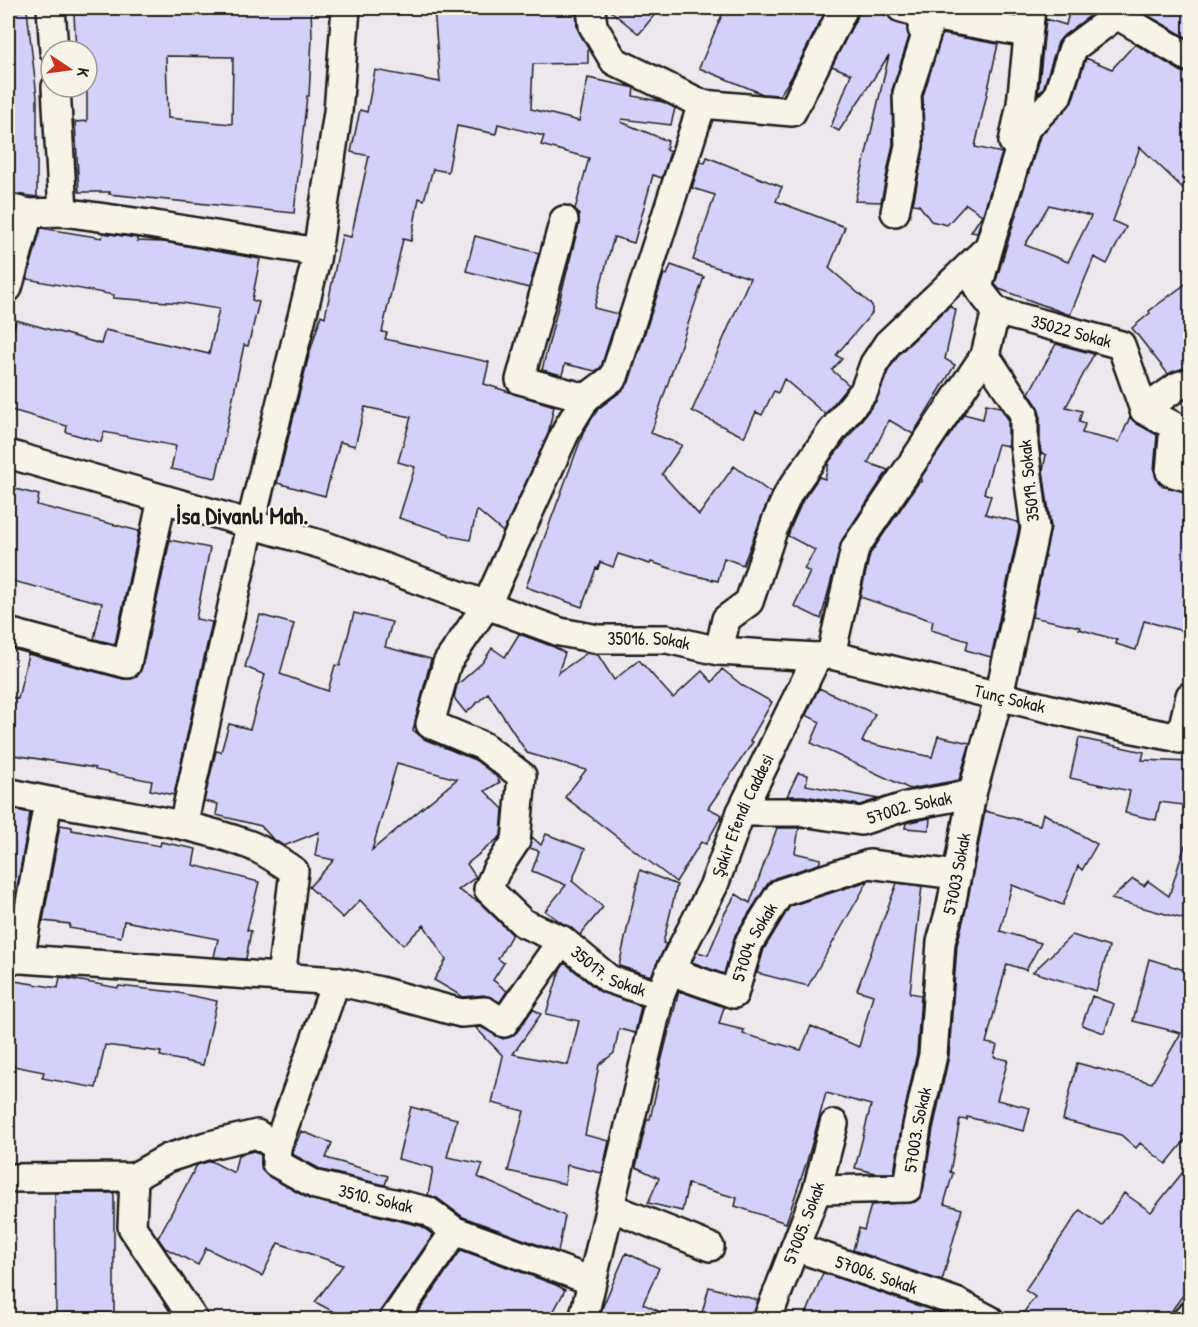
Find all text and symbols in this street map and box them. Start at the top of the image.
north arrow [39,39,99,99]
text: K [72,66,95,80]
street label: 35022 Sokak [1028,308,1115,354]
street label: 35019. Sokak [1012,438,1045,523]
district label: İsa Divanlı Mah. [176,499,308,531]
street label: 35016. Sokak [607,626,693,656]
street label: Tunç Sokak [972,678,1049,719]
street label: Şakir Efendi Caddesi [705,749,780,880]
street label: 57002. Sokak [864,785,954,830]
street label: 57003 Sokak [936,830,977,917]
street label: 57004. Sokak [725,897,783,984]
street label: 35017. Sokak [566,939,650,1003]
street label: 57003. Sokak [897,1084,938,1174]
street label: 3510. Sokak [336,1178,416,1219]
street label: 57005. Sokak [777,1179,831,1267]
street label: 57006. Sokak [832,1249,922,1300]

